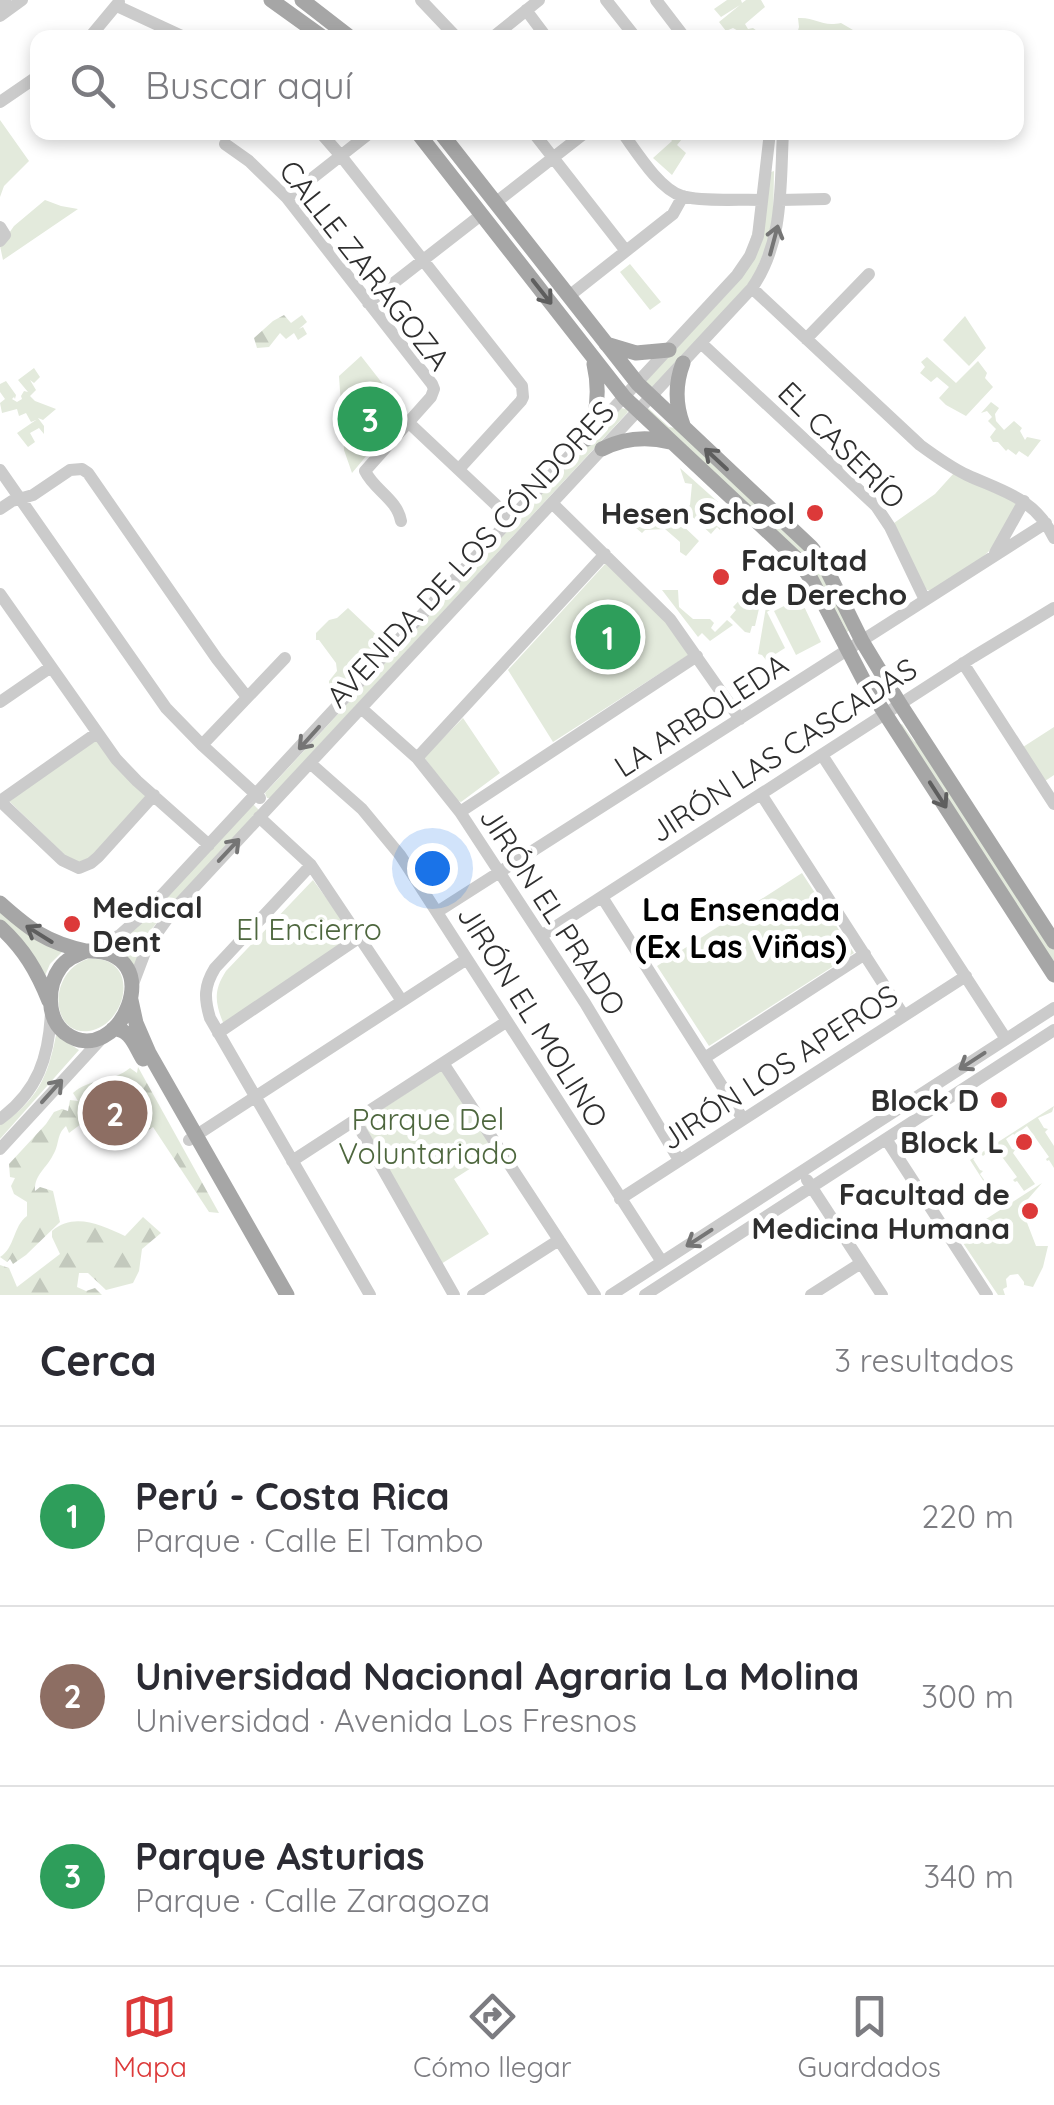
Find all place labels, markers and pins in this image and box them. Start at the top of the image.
pin: 3 [338,382,402,456]
place label: Hesen School [601,494,795,532]
marker: Hesen School [804,502,826,524]
place label: Facultad de Derecho [741,541,907,613]
marker: Facultad de Derecho [710,566,732,588]
pin: 1 [576,600,640,674]
place label: Medical Dent [92,888,203,960]
marker: Medical Dent [61,913,83,935]
pin: 2 [82,1076,148,1150]
place label: Block D [870,1081,979,1119]
marker: Block D [988,1089,1010,1111]
place label: Block L [900,1123,1004,1161]
marker: Block L [1013,1131,1035,1153]
place label: Facultad de Medicina Humana [752,1175,1010,1247]
marker: Facultad de Medicina Humana [1019,1200,1041,1222]

